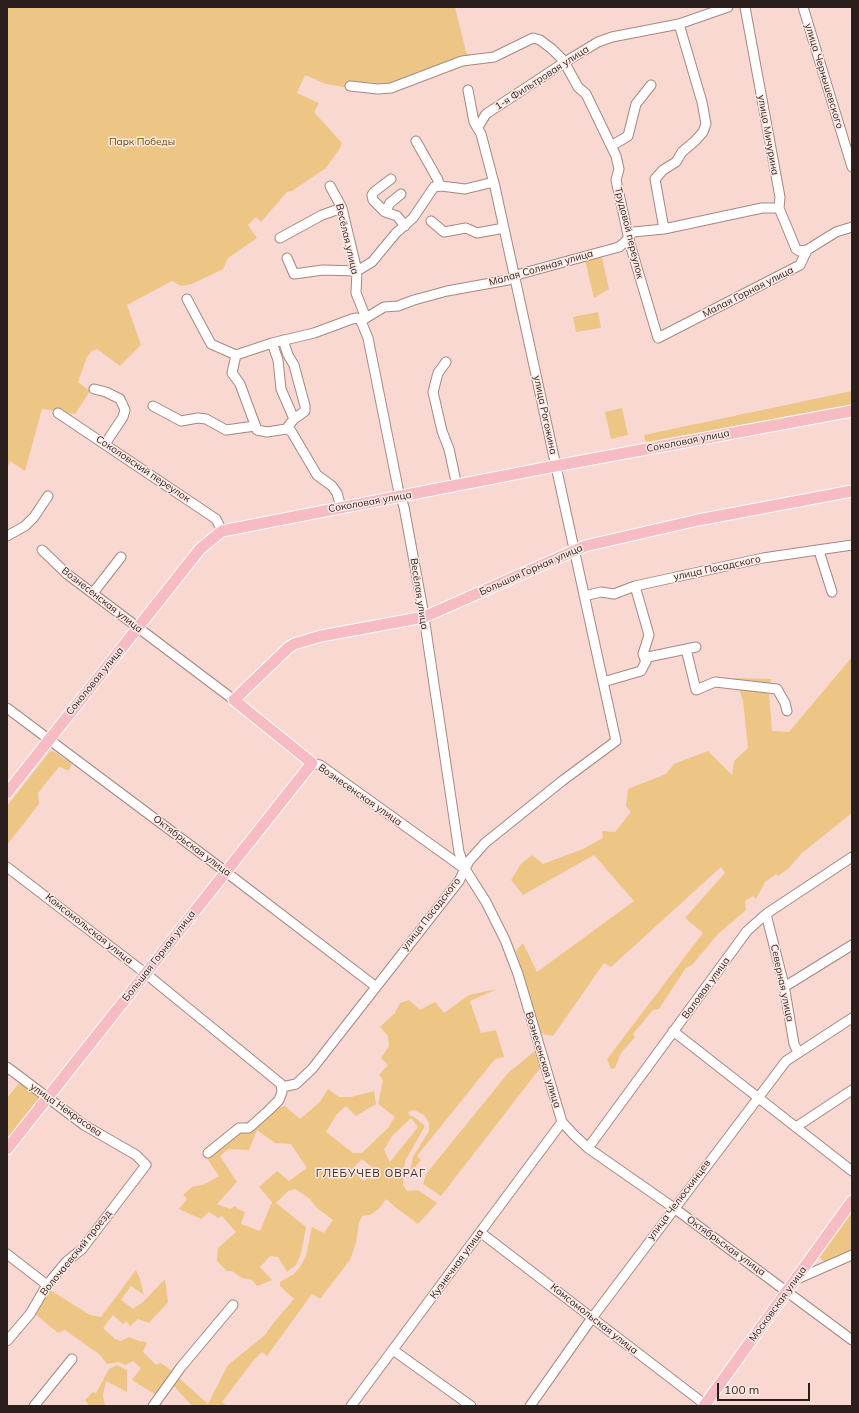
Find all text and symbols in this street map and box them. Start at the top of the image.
street label: улица Чернышевского [802,22,846,130]
street label: 1-я Фильтровая улица [493,43,591,113]
street label: улица Мичурина [755,94,781,176]
park label: Парк Победы [109,136,175,148]
street label: Трудовой переулок [612,186,646,280]
street label: Весёлая улица [333,203,361,275]
street label: Малая Соляная улица [487,247,595,289]
street label: Малая Горная улица [701,264,795,320]
street label: улица Рогожина [531,374,559,456]
street label: Соколовая улица [646,427,730,455]
street label: Соколовский переулок [94,433,192,505]
street label: Соколовая улица [327,489,413,515]
street label: Большая Горная улица [477,542,585,598]
street label: улица Посадского [672,553,762,583]
street label: Весёлая улица [407,557,431,631]
street label: Вознесенская улица [59,565,145,635]
street label: Соколовая улица [64,644,126,718]
street label: Вознесенская улица [316,762,404,828]
street label: Октябрьская улица [151,813,233,879]
street label: улица Посадского [399,875,463,953]
street label: Комсомольская улица [43,891,135,967]
street label: Большая Горная улица [120,908,198,1004]
street label: Северная улица [768,943,796,1023]
street label: Валовая улица [680,955,732,1021]
street label: Вознесенская улица [523,1011,563,1109]
street label: улица Некрасова [28,1081,104,1139]
street label: улица Челюскинцев [645,1157,713,1243]
district label: ГЛЕБУЧЕВ ОВРАГ [316,1167,426,1181]
street label: Волочаевский проезд [38,1208,114,1298]
street label: Октябрьская улица [684,1213,768,1279]
street label: Кузнечная улица [428,1227,486,1301]
street label: Московская улица [747,1264,809,1344]
street label: Комсомольская улица [548,1281,640,1357]
scale bar [719,1375,812,1401]
text: 100 m [724,1382,759,1397]

